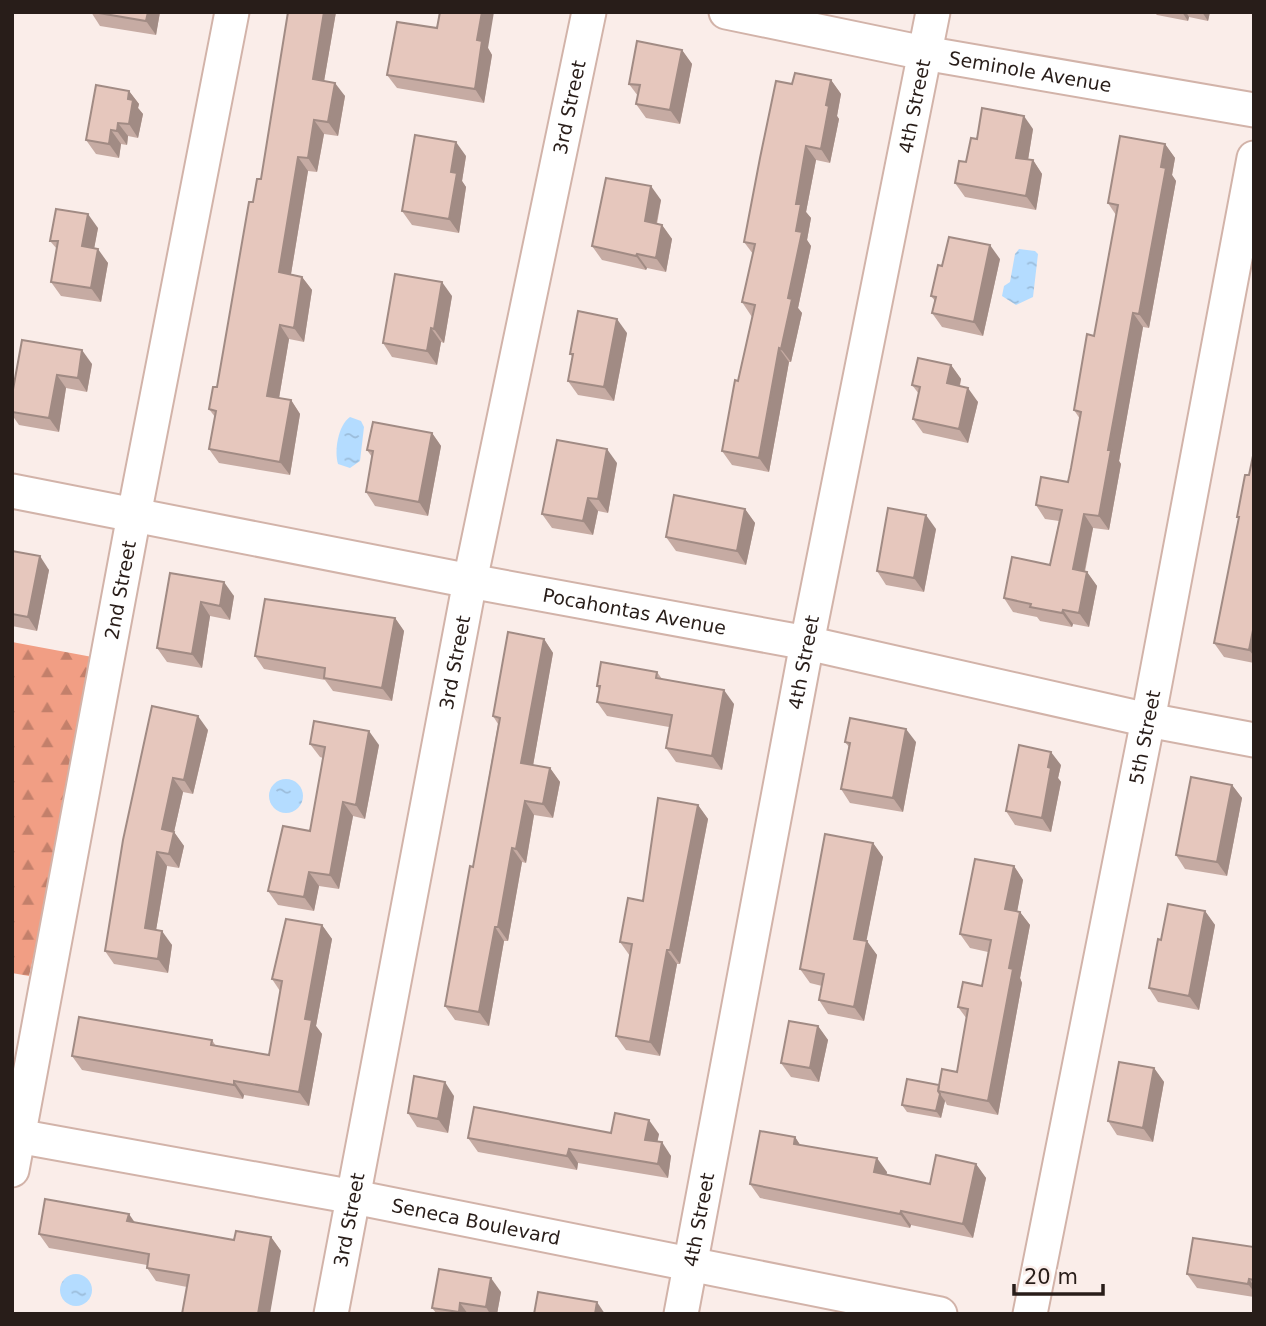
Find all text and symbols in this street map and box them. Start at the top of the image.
street label: Seminole Avenue [947,46,1113,96]
street label: 4th Street [894,57,934,155]
street label: 3rd Street [549,58,590,156]
street label: 2nd Street [100,539,140,641]
street label: Pocahontas Avenue [541,584,728,639]
street label: 4th Street [784,613,823,711]
street label: 3rd Street [435,614,474,712]
street label: 5th Street [1124,688,1164,786]
street label: 3rd Street [329,1171,369,1269]
street label: 4th Street [679,1171,718,1269]
street label: Seneca Boulevard [390,1194,562,1249]
scale bar [1014,1252,1103,1296]
text: 20 m [1024,1265,1078,1289]

